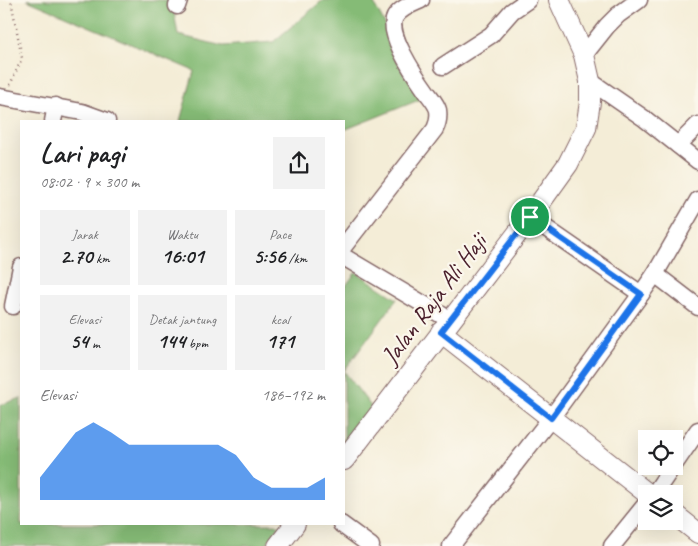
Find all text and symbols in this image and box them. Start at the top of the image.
text: Lari pagi [40,135,125,170]
button: share [273,137,325,189]
text: 08:02 · 9 × 300 m [40,172,139,192]
pin [509,196,551,238]
icon: arrive [516,203,544,231]
street label: Jalan Raja Ali Haji [374,224,496,372]
text: Jarak [72,226,98,243]
text: Waktu [167,226,198,243]
text: Pace [269,226,291,243]
text: 2.70 [60,243,93,269]
text: 16:01 [161,243,204,269]
text: 5:56 [253,243,285,269]
text: km [93,250,110,267]
text: /km [285,250,307,267]
text: Elevasi [69,311,101,328]
text: Detak jantung [149,311,216,328]
text: kcal [271,311,289,328]
text: 54 [70,328,89,354]
text: 144 [157,328,185,354]
text: 171 [266,328,294,354]
text: m [89,335,100,352]
text: bpm [185,335,208,352]
text: Elevasi [40,385,77,405]
text: 186–192 m [262,385,325,405]
map controls [638,430,683,530]
button: locate [638,430,683,475]
button: layers [638,485,683,530]

